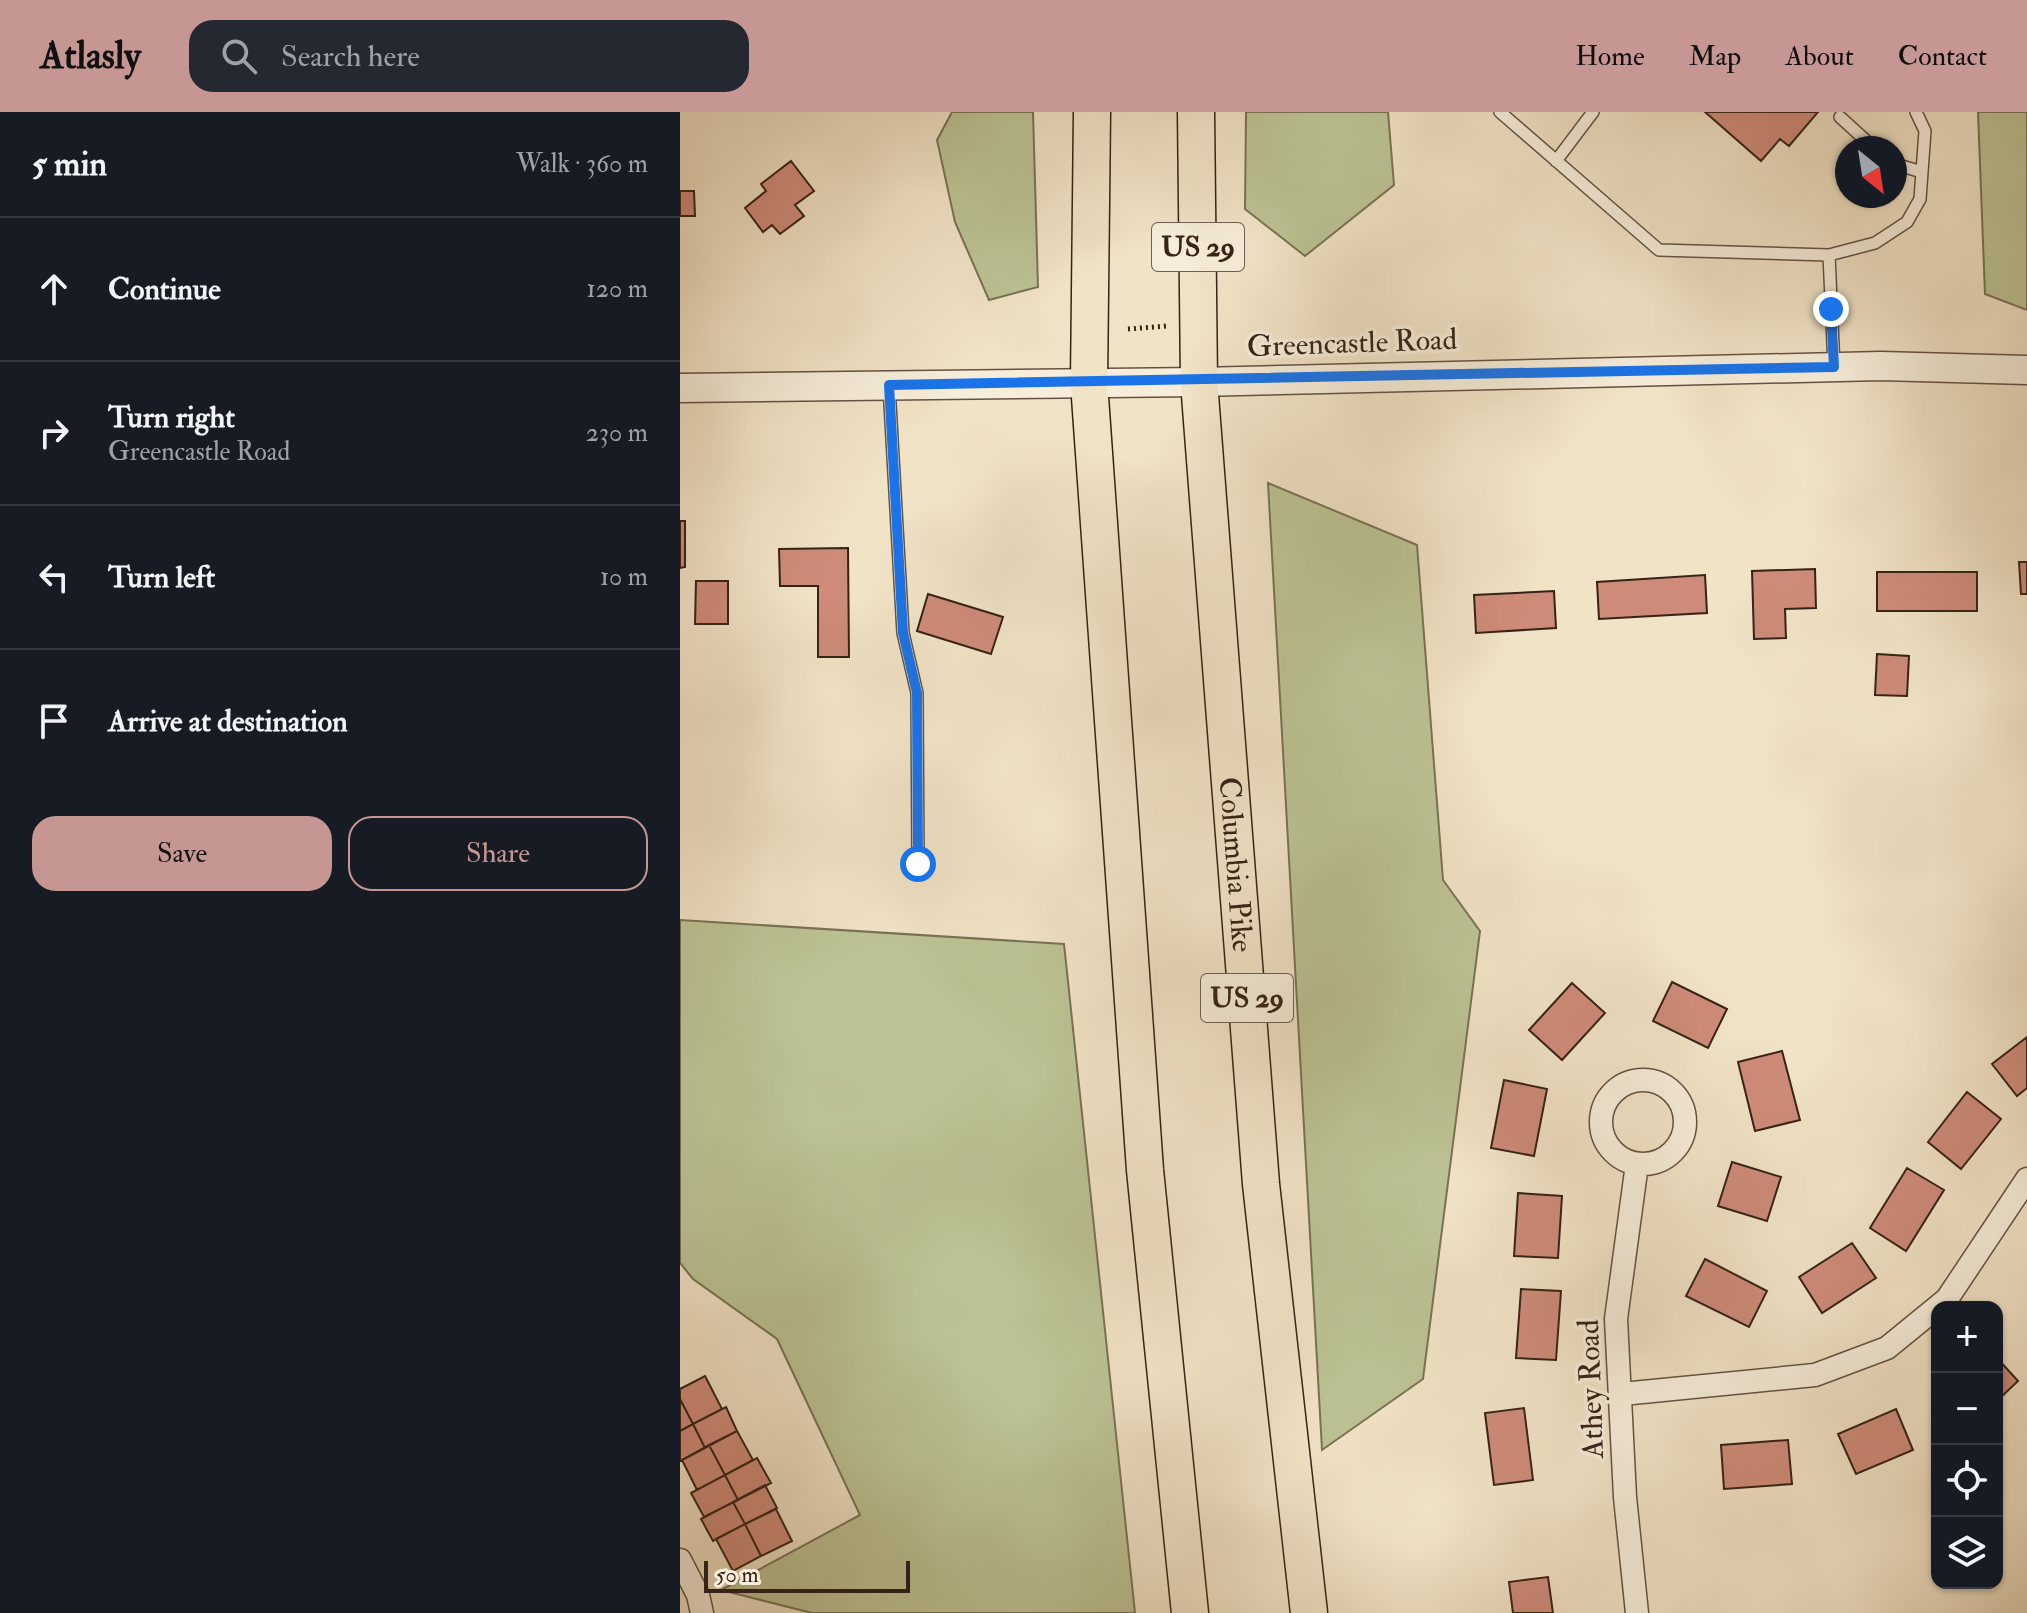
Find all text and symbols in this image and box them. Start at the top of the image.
search box [189,20,749,92]
text: Atlasly [40,32,141,80]
icon: search [217,34,261,78]
text: Search here [281,38,420,75]
text: Home [1575,39,1645,74]
text: Map [1689,39,1741,74]
text: About [1785,39,1854,74]
text: Contact [1898,39,1987,74]
north arrow [1835,136,1907,208]
text: 5 min [32,143,107,186]
text: Walk · 360 m [516,148,648,180]
road number: US 29 [1152,223,1244,271]
icon: ahead [32,267,76,311]
text: Continue [108,271,221,308]
text: 120 m [587,273,648,305]
route end [1813,291,1849,327]
street label: Greencastle Road [1246,321,1458,365]
text: Turn right [108,399,235,436]
icon: right [32,411,76,455]
text: 230 m [586,417,648,449]
text: Greencastle Road [108,436,290,468]
icon: left [32,555,76,599]
text: Turn left [108,559,215,596]
text: 10 m [600,561,648,593]
icon: arrive [32,699,76,743]
text: Arrive at destination [108,703,348,740]
street label: Columbia Pike [1211,776,1262,954]
button: Save [32,816,332,891]
button: Share [348,816,648,891]
route start [900,846,936,882]
road number: US 29 [1201,974,1293,1022]
map controls [1931,1301,2003,1589]
button: + [1931,1301,2003,1373]
street label: Athey Road [1570,1319,1612,1460]
button: − [1931,1373,2003,1445]
button: locate [1931,1445,2003,1517]
button: layers [1931,1517,2003,1589]
scale bar [704,1557,910,1593]
text: 50 m [716,1561,758,1589]

